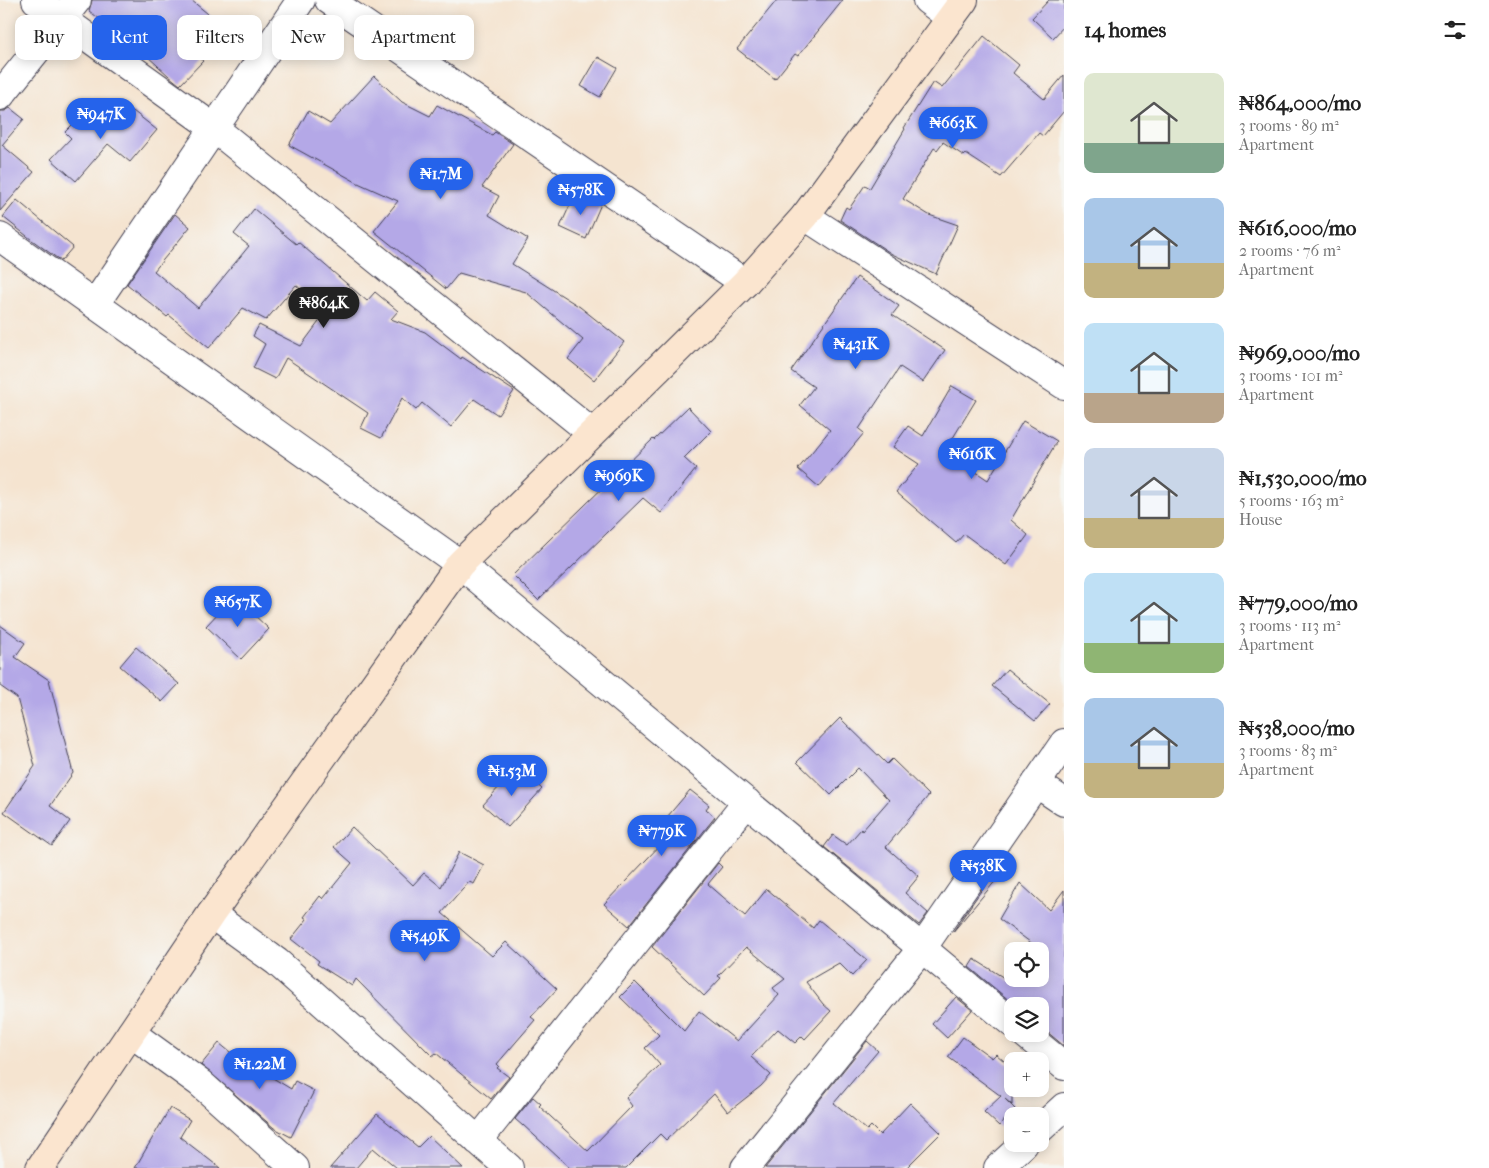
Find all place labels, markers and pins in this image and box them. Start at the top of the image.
pin: ₦947K [66,98,136,140]
pin: ₦663K [918,106,988,149]
pin: ₦1.7M [406,158,476,200]
pin: ₦578K [546,174,616,216]
pin: ₦864K [289,286,359,329]
pin: ₦431K [821,328,891,370]
pin: ₦616K [937,438,1007,480]
pin: ₦969K [584,460,654,502]
pin: ₦657K [203,586,273,628]
pin: ₦1.53M [471,754,553,797]
pin: ₦779K [627,814,697,857]
pin: ₦538K [948,850,1018,892]
pin: ₦549K [390,920,460,962]
pin: ₦1.22M [219,1048,301,1090]

